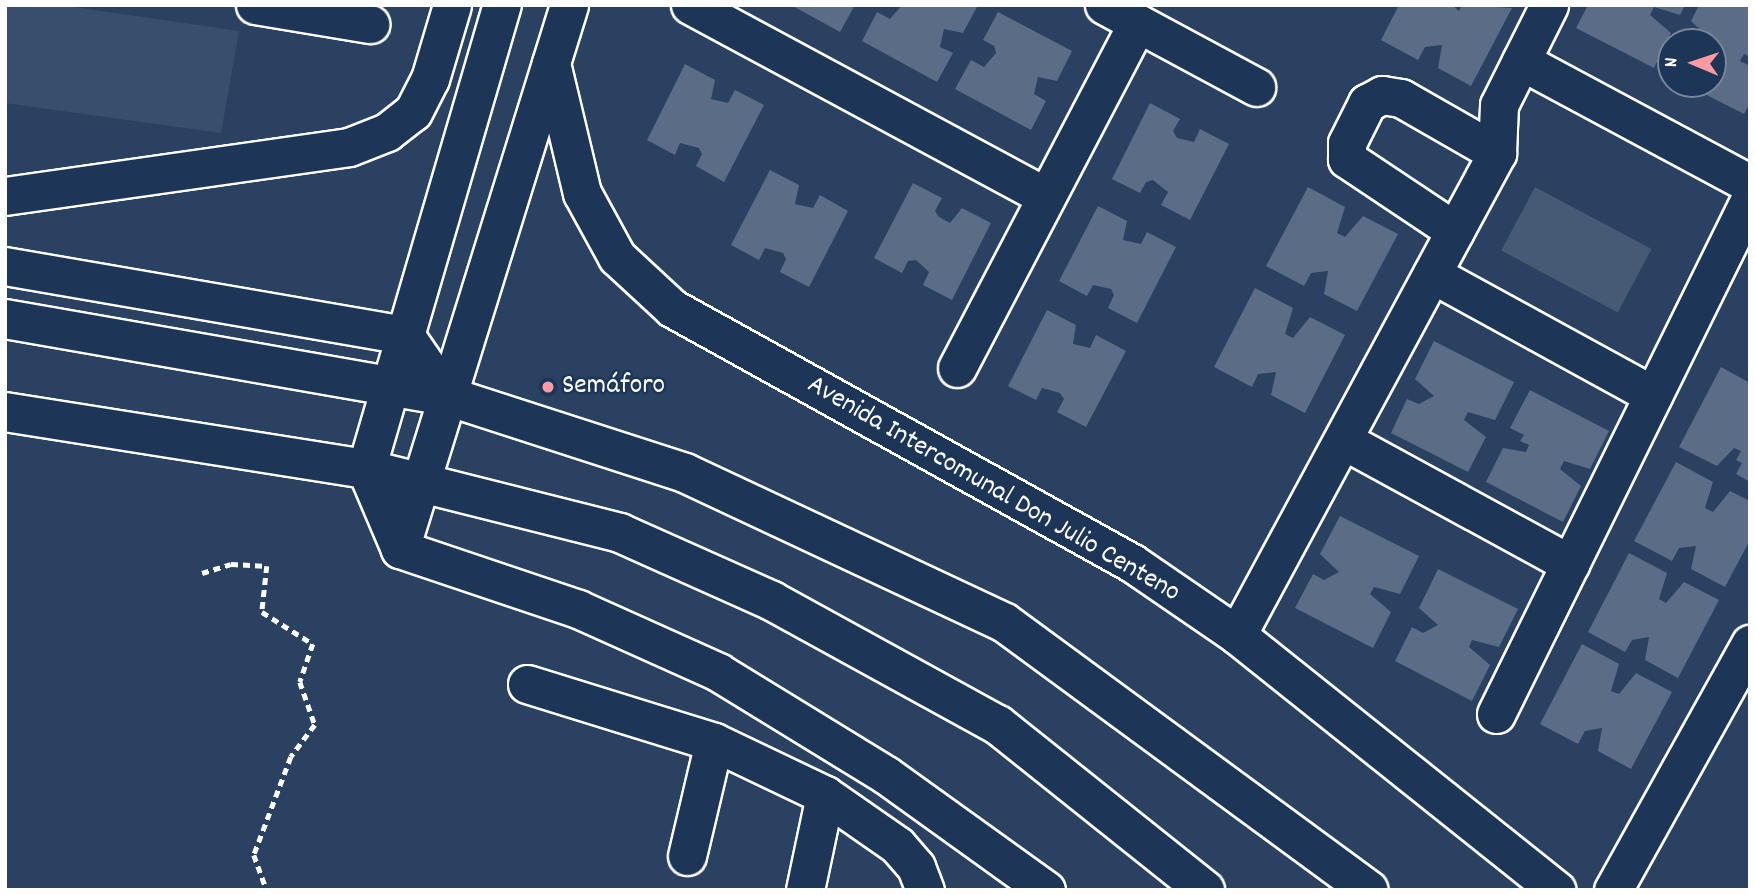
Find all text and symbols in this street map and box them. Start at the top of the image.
north arrow [1657,28,1727,98]
text: N [1659,57,1686,67]
street label: Avenida Intercomunal Don Julio Centeno [801,369,1185,611]
place label: Semáforo [562,370,665,404]
marker: Semáforo [540,379,556,395]

